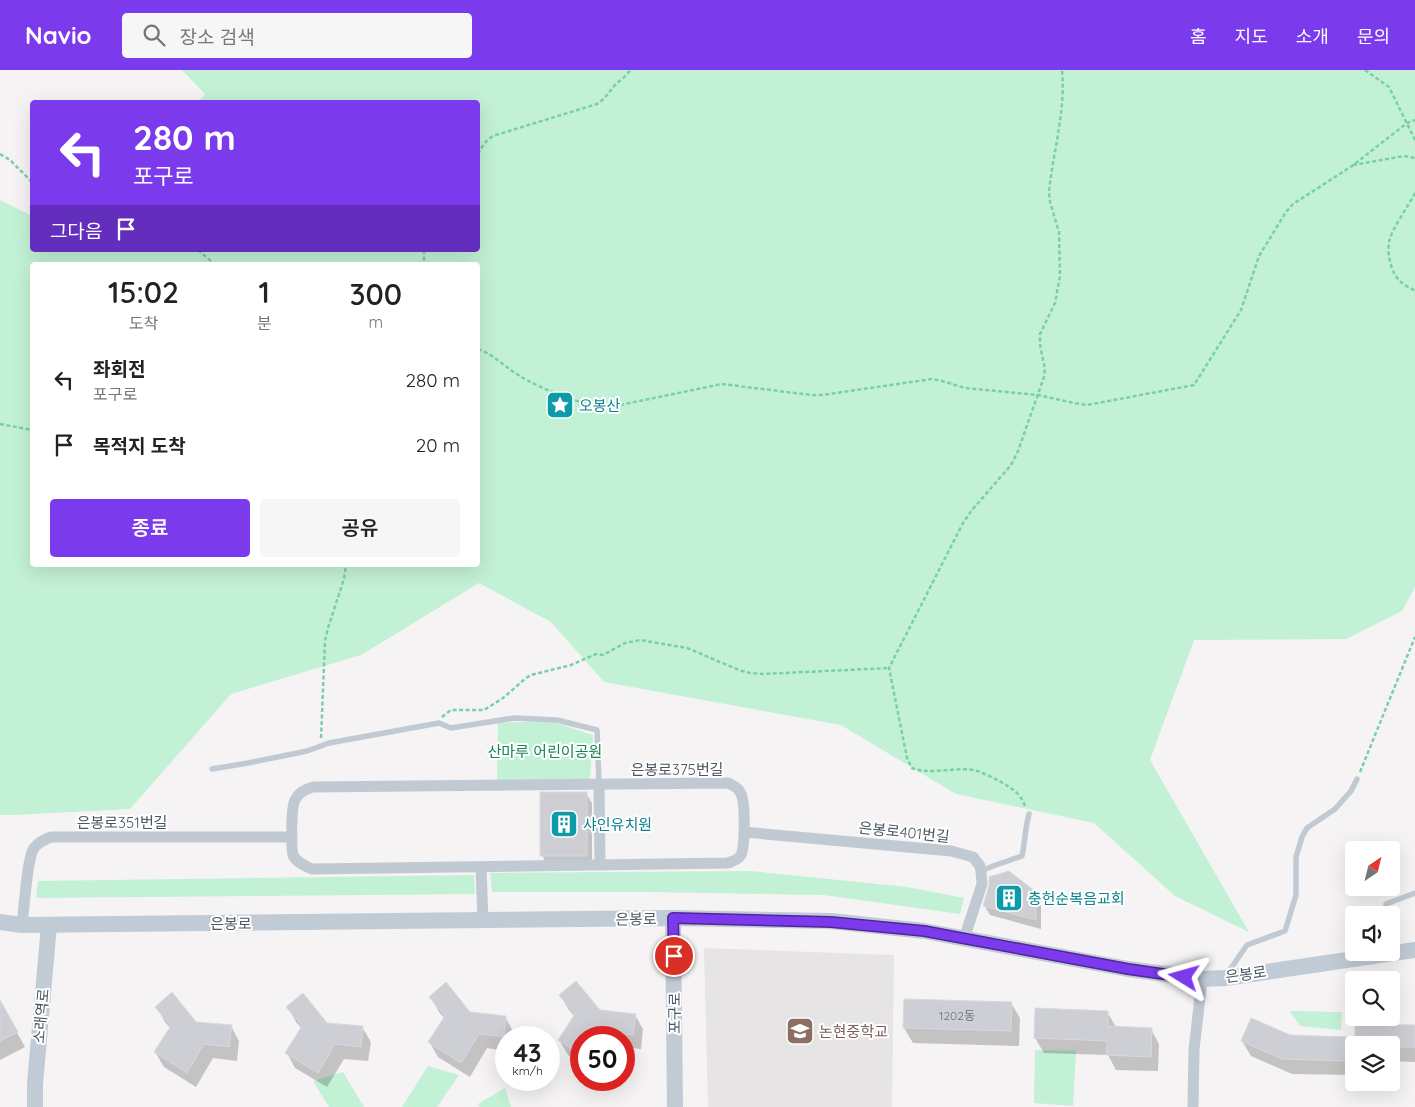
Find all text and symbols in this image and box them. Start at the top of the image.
search box [122,13,472,58]
text: Navio [25,20,92,50]
icon: search [140,21,168,49]
text: 장소 검색 [180,25,255,49]
text: 홈 [1190,25,1207,48]
text: 지도 [1235,25,1268,48]
text: 소개 [1296,25,1329,48]
text: 문의 [1357,25,1390,48]
text: 280 m [133,115,236,159]
icon: left [50,120,115,185]
text: 포구로 [133,162,194,190]
icon: arrive [112,215,140,243]
text: 그다음 [50,219,102,243]
text: 15:02 [108,273,179,311]
text: 1 [258,273,270,311]
text: 300 [350,275,402,313]
text: m [368,312,383,332]
text: 도착 [129,313,158,333]
text: 분 [257,313,272,333]
text: 좌회전 [93,357,145,381]
icon: left [50,366,78,394]
text: 280 m [405,368,460,392]
text: 포구로 [93,384,137,404]
place icon: 오봉산 [545,390,575,420]
place label: 오봉산 [579,396,621,415]
icon: arrive [50,431,78,459]
text: 20 m [416,433,460,457]
text: 목적지 도착 [93,434,186,458]
button: 종료 [50,499,250,557]
button: 공유 [260,499,460,557]
park label: 산마루 어린이공원 [488,742,602,761]
street label: 은봉로375번길 [631,760,723,779]
building icon: 샤인유치원 [549,809,579,839]
street label: 은봉로351번길 [77,813,167,832]
place label: 샤인유치원 [583,815,652,834]
street label: 은봉로401번길 [858,818,950,846]
north arrow [1345,841,1400,896]
map controls [1345,841,1400,1091]
building icon: 충헌순복음교회 [994,883,1024,913]
place label: 충헌순복음교회 [1028,889,1125,908]
button: sound [1345,906,1400,961]
street label: 은봉로 [615,909,657,929]
street label: 은봉로 [210,914,252,933]
pin [653,935,695,977]
icon: arrive [660,942,688,970]
position arrow [1157,950,1209,1002]
street label: 은봉로 [1224,962,1268,986]
button: search [1345,971,1400,1026]
street label: 소래역로 [29,988,53,1044]
street label: 포구로 [665,992,684,1034]
house number: 1202동 [939,1008,975,1023]
school or university icon: 논현중학교 [785,1016,815,1046]
place label: 논현중학교 [819,1022,888,1041]
speed limit sign: 50 [570,1026,635,1091]
button: layers [1345,1036,1400,1091]
text: 43 [513,1037,542,1068]
text: km/h [512,1063,543,1078]

